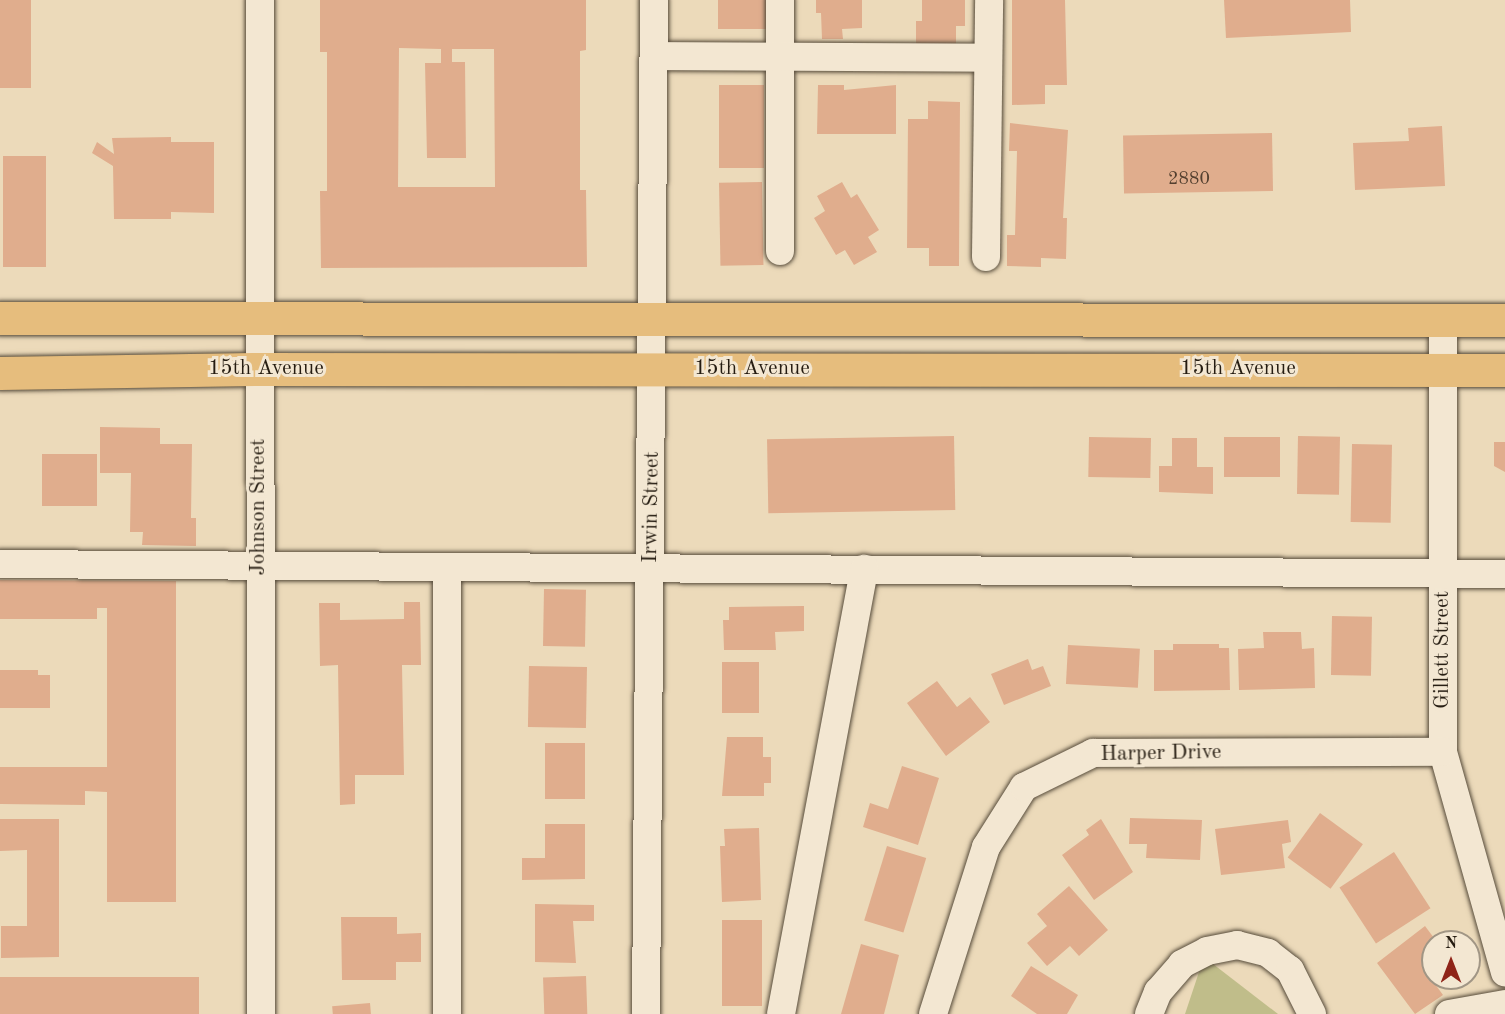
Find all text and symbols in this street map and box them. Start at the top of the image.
house number: 2880 [1168,168,1210,190]
street label: 15th Avenue [208,356,324,382]
street label: 15th Avenue [694,356,810,382]
street label: 15th Avenue [1180,356,1296,382]
street label: Johnson Street [246,439,272,575]
street label: Irwin Street [638,451,666,563]
street label: Gillett Street [1430,591,1456,709]
street label: Harper Drive [1100,740,1222,768]
north arrow [1421,930,1481,990]
text: N [1445,936,1457,952]

